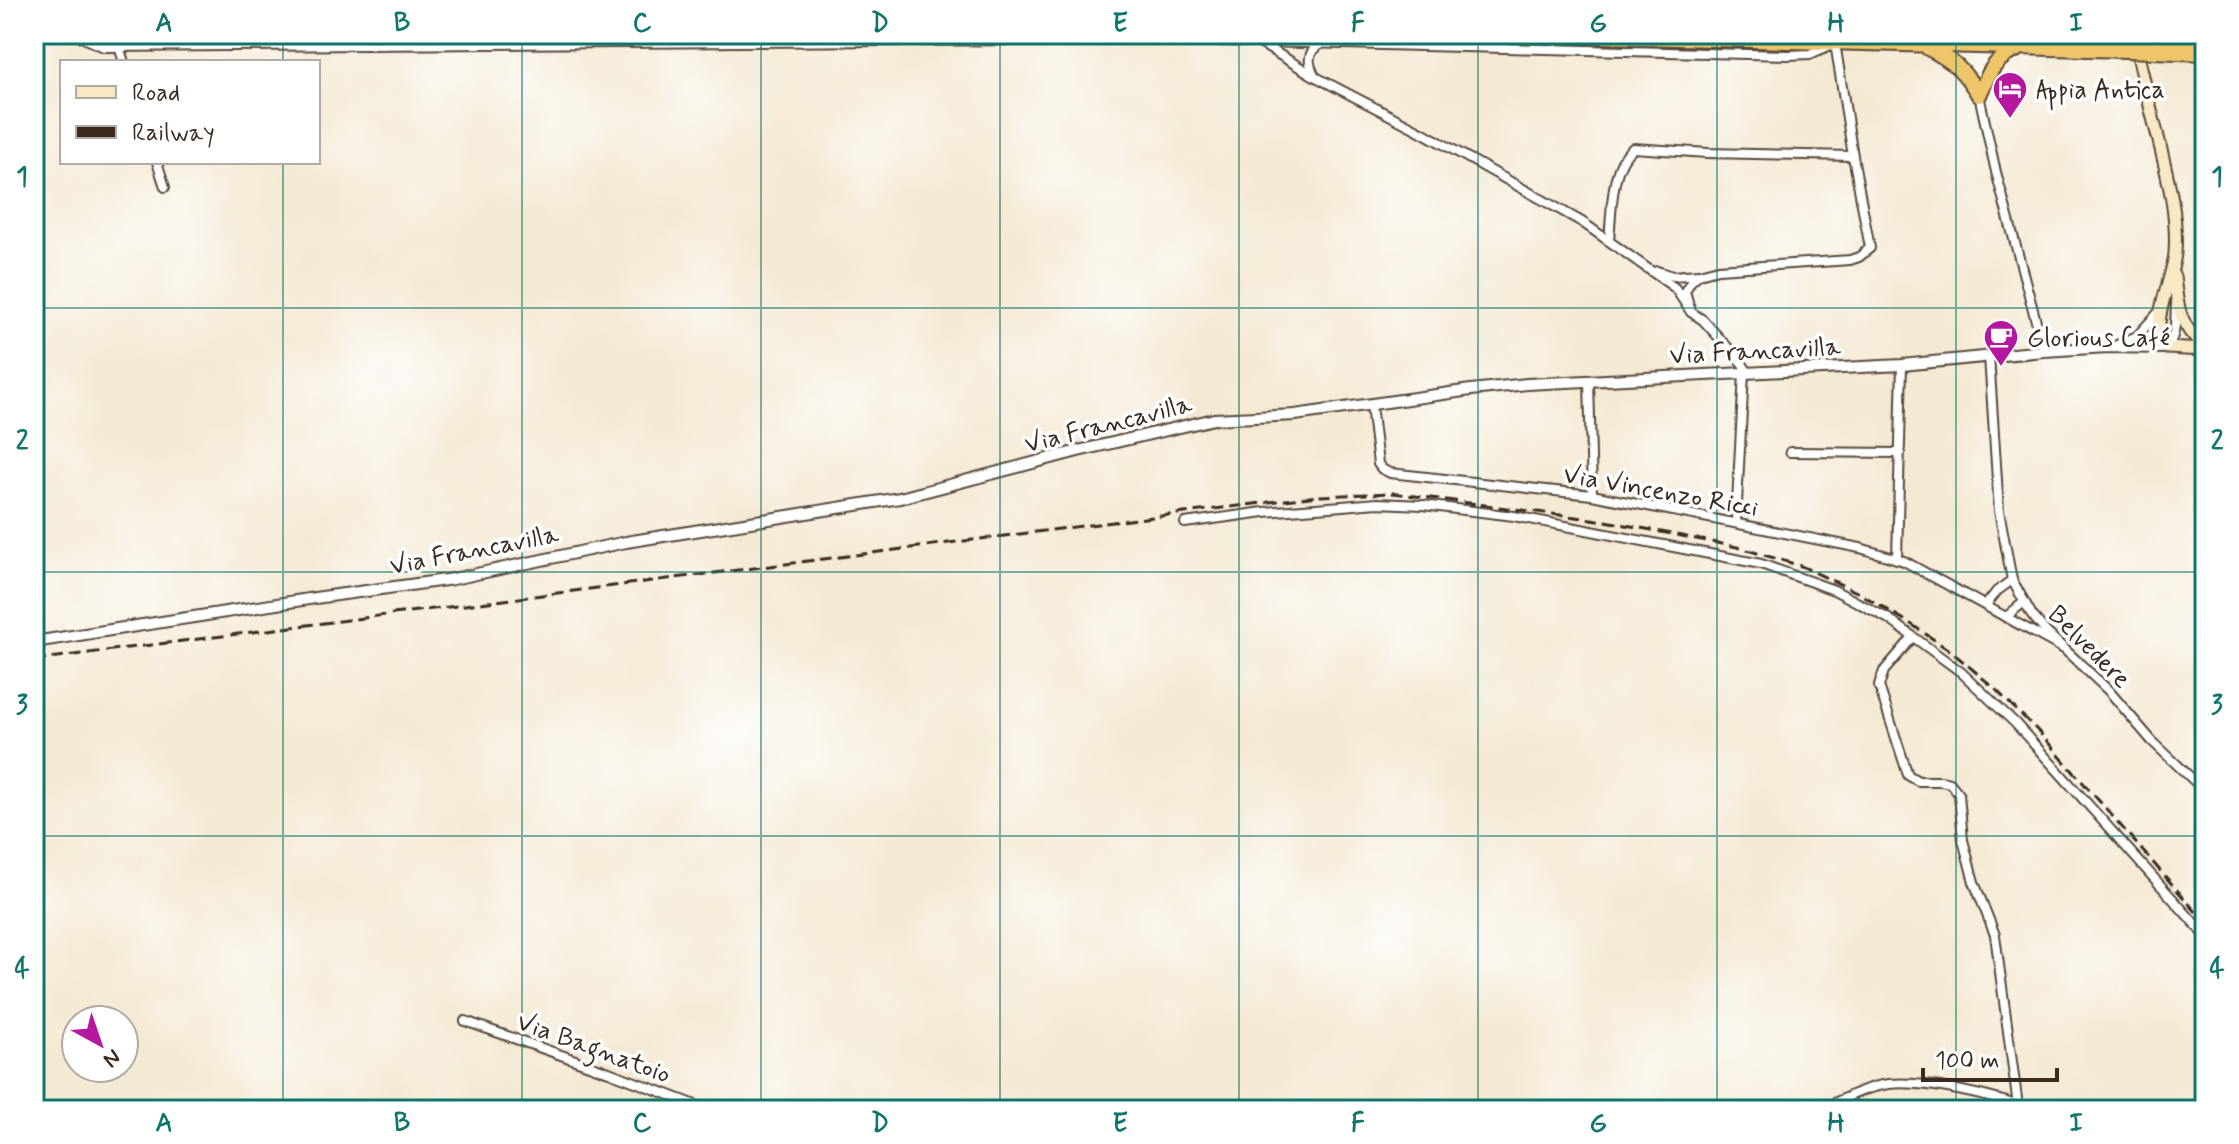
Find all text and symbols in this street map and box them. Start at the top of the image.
text: A [155,7,173,41]
text: B [394,7,410,41]
text: C [633,7,652,41]
text: D [871,7,889,41]
text: E [1112,7,1128,41]
text: F [1351,7,1365,41]
text: G [1589,7,1607,41]
text: H [1828,7,1845,41]
text: I [2069,7,2083,41]
legend [60,60,320,164]
hotel icon: Appia Antica [1991,70,2029,120]
place label: Appia Antica [2036,74,2165,111]
text: Road [132,78,180,109]
text: Railway [132,118,215,149]
text: 1 [16,161,28,195]
text: 1 [2211,161,2223,195]
cafe icon: Glorious Café [1982,318,2020,368]
place label: Glorious Café [2027,322,2170,356]
street label: Via Francavilla [1669,331,1842,373]
street label: Via Francavilla [1021,388,1196,462]
text: 2 [16,425,29,459]
text: 2 [2211,425,2224,459]
street label: Via Vincenzo Ricci [1561,458,1761,526]
street label: Via Francavilla [387,518,562,584]
street label: Belvedere [2040,599,2138,696]
text: 3 [16,689,28,723]
text: 3 [2211,689,2223,723]
text: 4 [14,953,30,987]
text: 4 [2209,953,2225,987]
north arrow [60,1004,140,1084]
street label: Via Bagnatoio [511,1005,675,1095]
scale bar [1923,1032,2057,1082]
text: N [97,1042,126,1073]
text: 100 m [1935,1046,1999,1077]
text: A [155,1107,173,1141]
text: B [394,1107,410,1141]
text: C [633,1107,652,1141]
text: D [871,1107,889,1141]
text: E [1112,1107,1128,1141]
text: F [1351,1107,1365,1141]
text: G [1589,1107,1607,1141]
text: H [1828,1107,1845,1141]
text: I [2069,1107,2083,1141]

